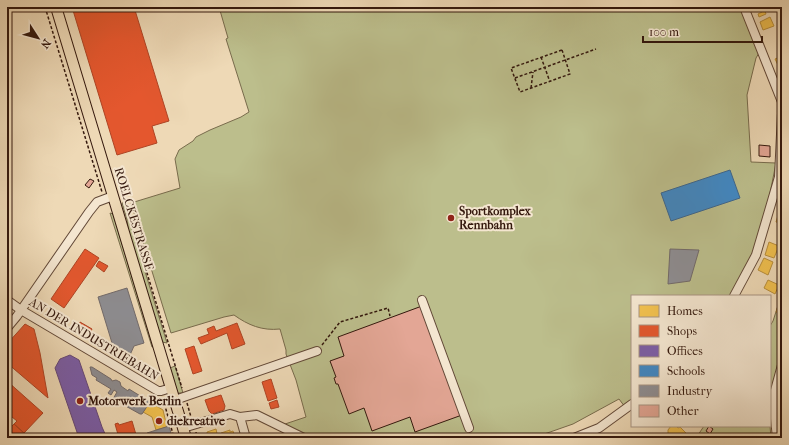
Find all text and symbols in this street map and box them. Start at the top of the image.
north arrow [18,18,58,58]
scale bar [643,18,762,44]
text: 100 m [649,25,679,39]
text: N [38,36,53,51]
street label: ROELCKESTRASSE [112,166,156,272]
place label: Sportkomplex Rennbahn [459,204,532,232]
marker: Sportkomplex Rennbahn [446,213,456,223]
street label: AN DER INDUSTRIEBAHN [26,294,161,383]
legend [631,295,771,427]
text: Homes [667,304,703,318]
text: Shops [667,324,697,338]
text: Offices [667,344,703,358]
text: Schools [667,364,706,378]
text: Industry [667,384,713,398]
place label: Motorwerk Berlin [87,394,182,408]
marker: Motorwerk Berlin [75,396,85,406]
text: Other [667,404,699,418]
place label: diekreative [167,414,225,428]
marker: diekreative [154,416,164,426]

